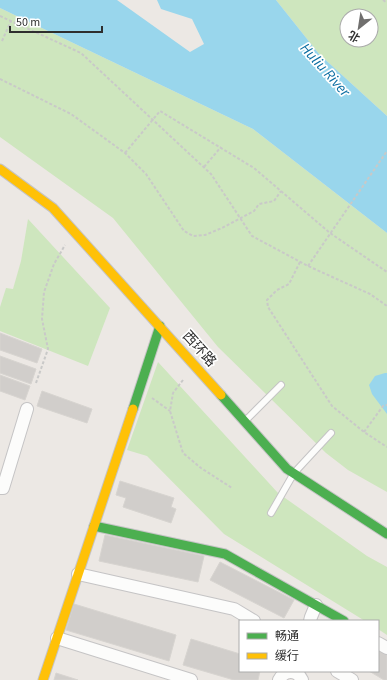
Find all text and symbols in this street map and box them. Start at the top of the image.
scale bar [10,8,102,34]
north arrow [339,8,379,48]
text: 50 m [16,14,40,31]
text: 北 [346,27,363,45]
water label: Huliu River [295,38,356,102]
street label: 西环路 [178,327,220,371]
legend [239,620,379,672]
text: 畅通 [275,628,299,645]
text: 缓行 [275,648,299,665]

